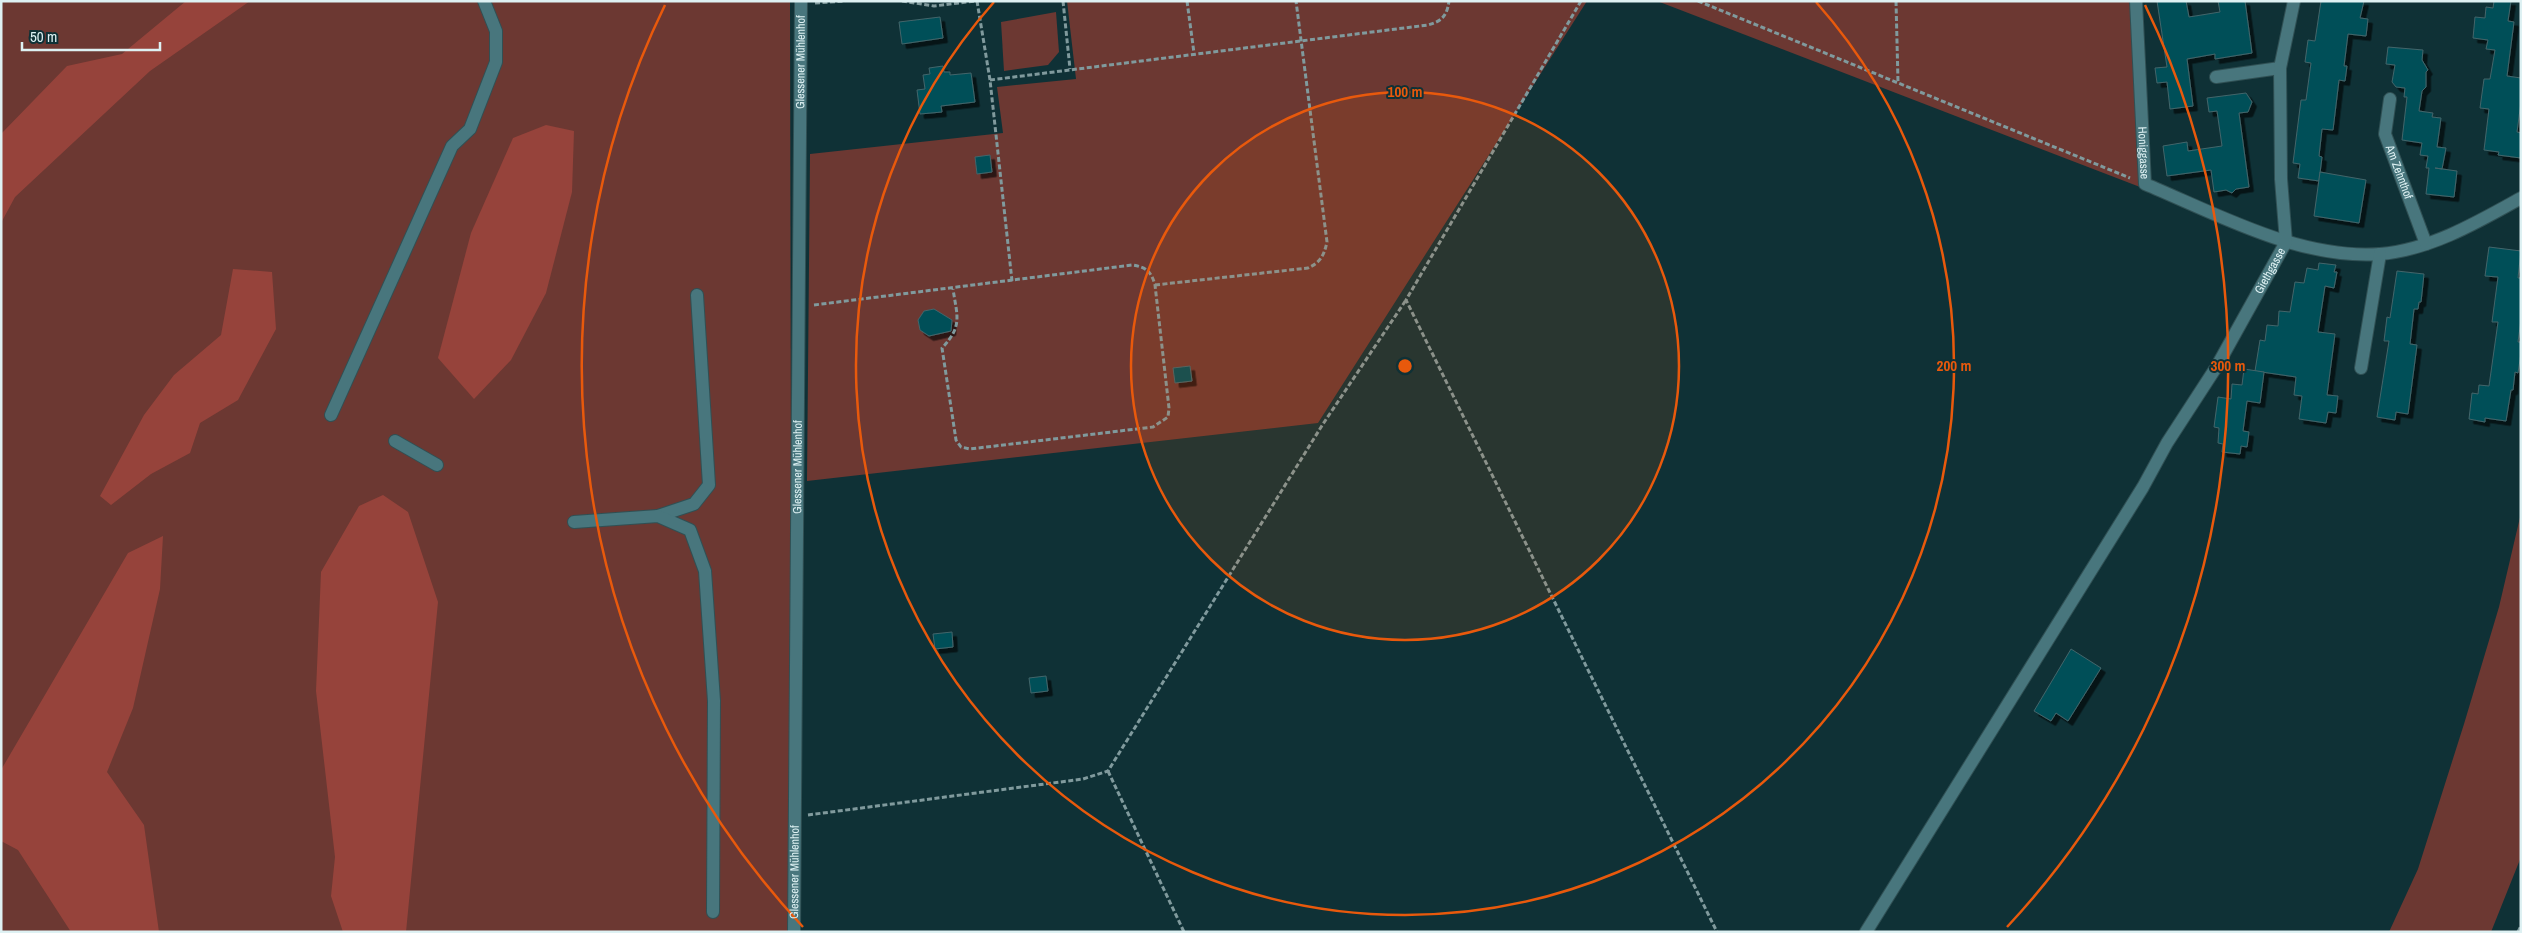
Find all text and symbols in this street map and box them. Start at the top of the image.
street label: Glessener Mühlenhof [792,15,809,109]
scale bar [22,20,160,52]
text: 50 m [30,26,57,47]
text: 100 m [1388,81,1422,102]
street label: Honiggasse [2134,126,2153,179]
street label: Am Zehnthof [2381,142,2417,202]
street label: Giethgasse [2251,245,2289,297]
text: 200 m [1937,355,1971,376]
text: 300 m [2211,355,2245,376]
centre of rings [1396,357,1414,375]
street label: Glessener Mühlenhof [789,420,806,514]
street label: Glessener Mühlenhof [786,825,803,919]

